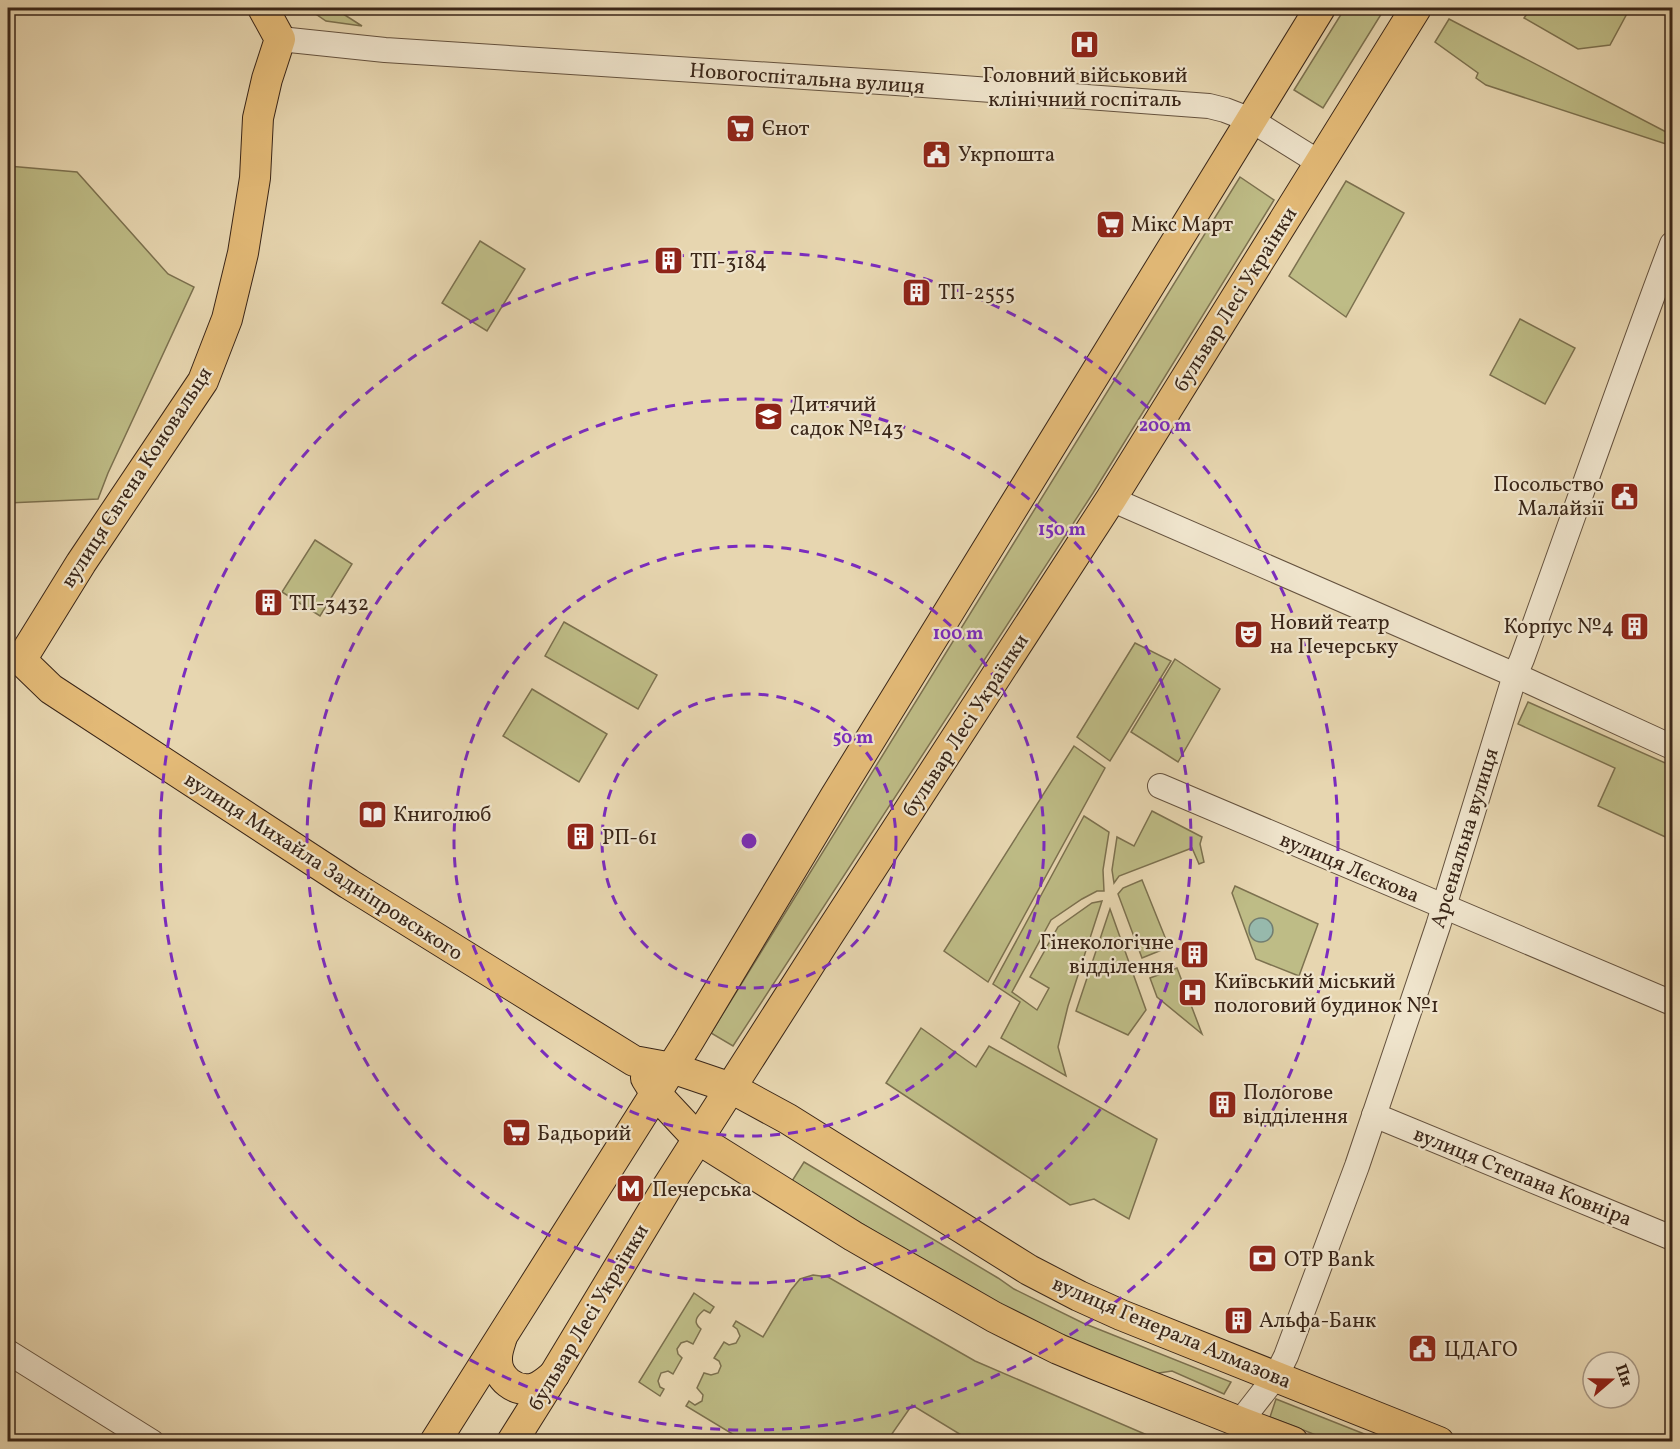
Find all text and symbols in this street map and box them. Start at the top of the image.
hospital icon: Головний військовий клінічний госпіталь [1069,28,1101,60]
street label: Новогоспітальна вулиця [688,57,926,102]
place label: Головний військовий клінічний госпіталь [983,62,1188,115]
supermarket icon: Єнот [725,112,757,144]
place label: Єнот [762,115,810,144]
public building icon: Укрпошта [921,138,953,170]
place label: Укрпошта [958,141,1055,170]
street label: бульвар Лесі Українки [1168,202,1305,398]
supermarket icon: Мікс Март [1094,208,1126,240]
place label: Мікс Март [1131,211,1234,240]
building icon: ТП-3184 [653,245,685,277]
place label: ТП-3184 [690,248,767,277]
building icon: ТП-2555 [901,276,933,308]
place label: ТП-2555 [938,279,1015,308]
street label: вулиця Євгена Коновальця [55,362,220,594]
place label: Дитячий садок №143 [790,391,903,444]
school or university icon: Дитячий садок №143 [753,400,785,432]
text: 200 m [1139,414,1191,439]
place label: Посольство Малайзії [1493,471,1604,524]
public building icon: Посольство Малайзії [1609,480,1641,512]
text: 150 m [1038,518,1086,543]
building icon: ТП-3432 [252,587,284,619]
place label: ТП-3432 [289,590,369,619]
place label: Новий театр на Печерську [1270,609,1399,662]
building icon: Корпус №4 [1619,610,1651,642]
place label: Корпус №4 [1504,613,1614,642]
theatre icon: Новий театр на Печерську [1233,618,1265,650]
text: 100 m [933,622,983,647]
street label: бульвар Лесі Українки [896,628,1037,823]
text: 50 m [833,726,873,751]
street label: Арсенальна вулиця [1424,745,1507,932]
street label: вулиця Михайла Задніпровського [178,766,468,968]
library icon: Книголюб [356,798,388,830]
place label: Книголюб [393,801,491,830]
building icon: РП-61 [565,821,597,853]
place label: РП-61 [602,824,657,853]
street label: вулиця Лєскова [1275,826,1424,911]
centre of rings [739,831,759,851]
place label: Гінекологічне відділення [1040,929,1174,982]
building icon: Гінекологічне відділення [1179,938,1211,970]
place label: Київський міський пологовий будинок №1 [1214,968,1439,1021]
hospital icon: Київський міський пологовий будинок №1 [1177,977,1209,1009]
place label: Пологове відділення [1243,1079,1348,1132]
building icon: Пологове відділення [1206,1088,1238,1120]
supermarket icon: Бадьорий [500,1117,532,1149]
place label: Бадьорий [537,1120,631,1149]
street label: вулиця Степана Ковніра [1409,1120,1636,1235]
metro station icon: Печерська [615,1173,647,1205]
place label: Печерська [652,1176,752,1205]
street label: бульвар Лесі Українки [522,1219,657,1417]
bank icon: OTP Bank [1247,1243,1279,1275]
place label: OTP Bank [1284,1246,1375,1275]
street label: вулиця Генерала Алмазова [1047,1270,1295,1397]
building icon: Альфа-Банк [1222,1304,1254,1336]
place label: Альфа-Банк [1259,1307,1376,1336]
public building icon: ЦДАГО [1407,1333,1439,1365]
place label: ЦДАГО [1444,1336,1518,1365]
north arrow [1581,1350,1641,1410]
text: Пн [1609,1361,1637,1390]

